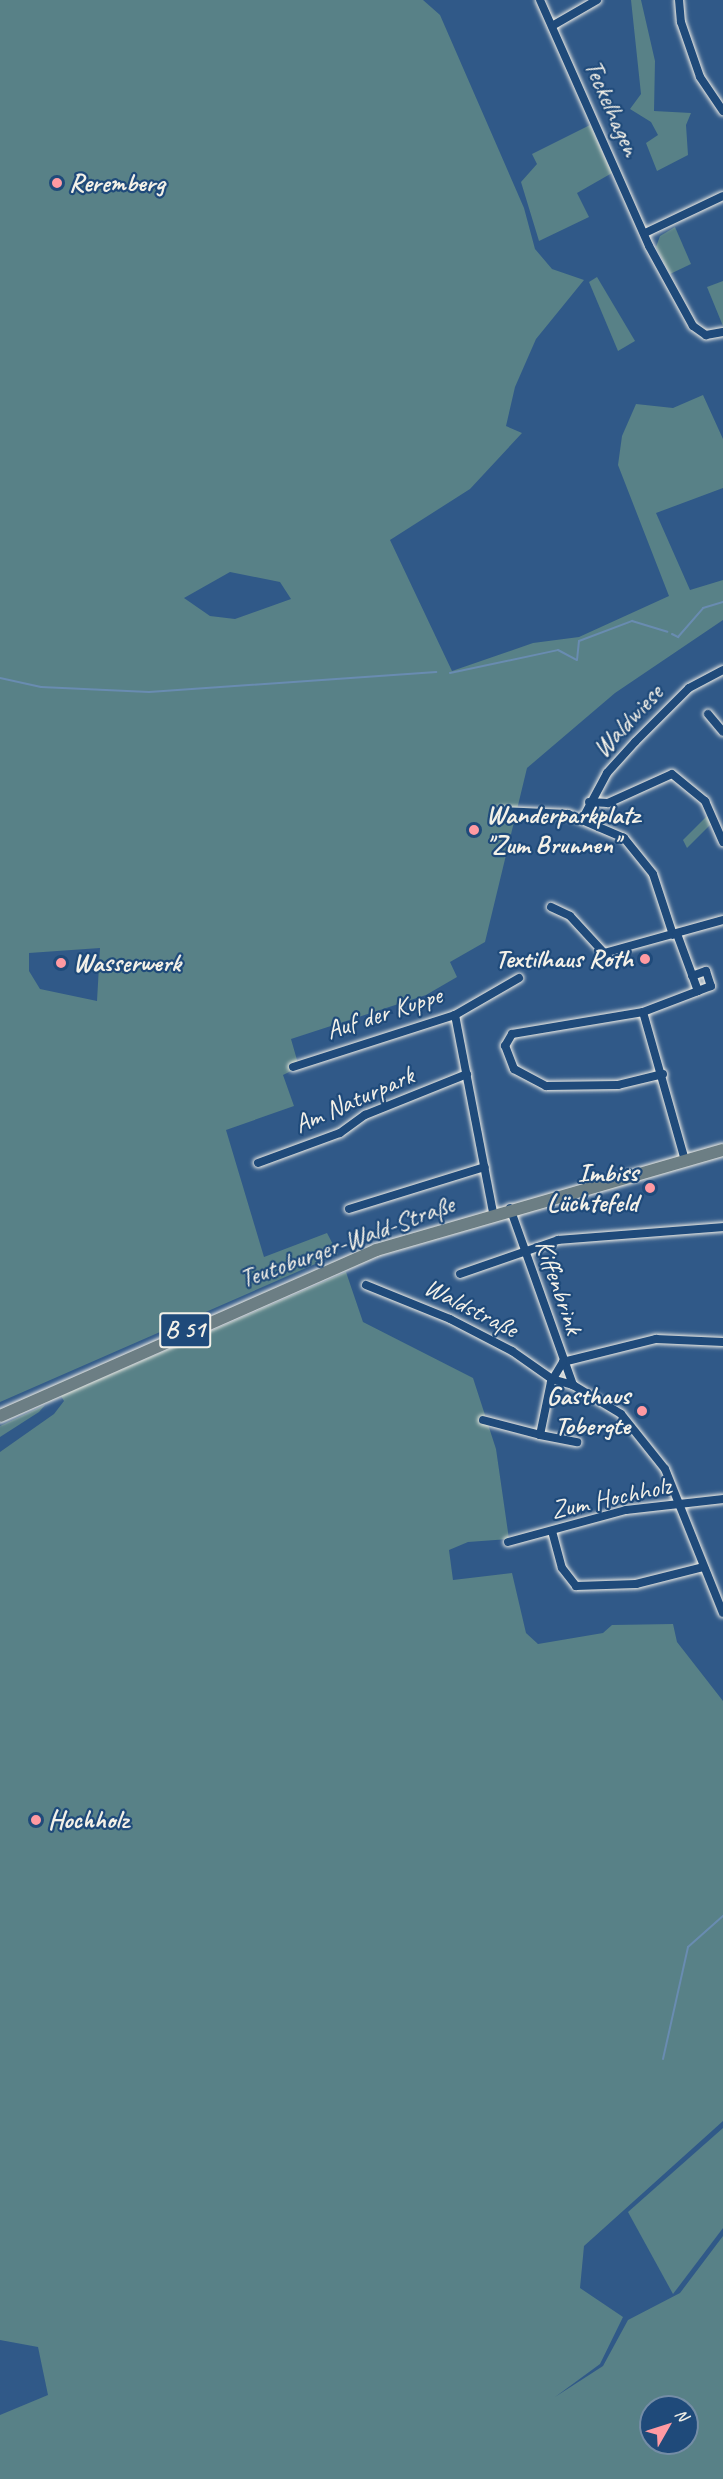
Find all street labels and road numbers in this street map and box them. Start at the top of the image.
street label: Teckelhagen [577,55,647,161]
street label: Waldwiese [586,678,670,764]
street label: Auf der Kuppe [322,980,446,1046]
street label: Am Naturpark [289,1060,419,1140]
street label: Teutoburger-Wald-Straße [236,1189,458,1295]
street label: Kiffenbrink [528,1236,590,1338]
street label: Waldstraße [419,1271,523,1345]
road number: B 51 [158,1309,212,1351]
street label: Zum Hochholz [548,1470,674,1526]

